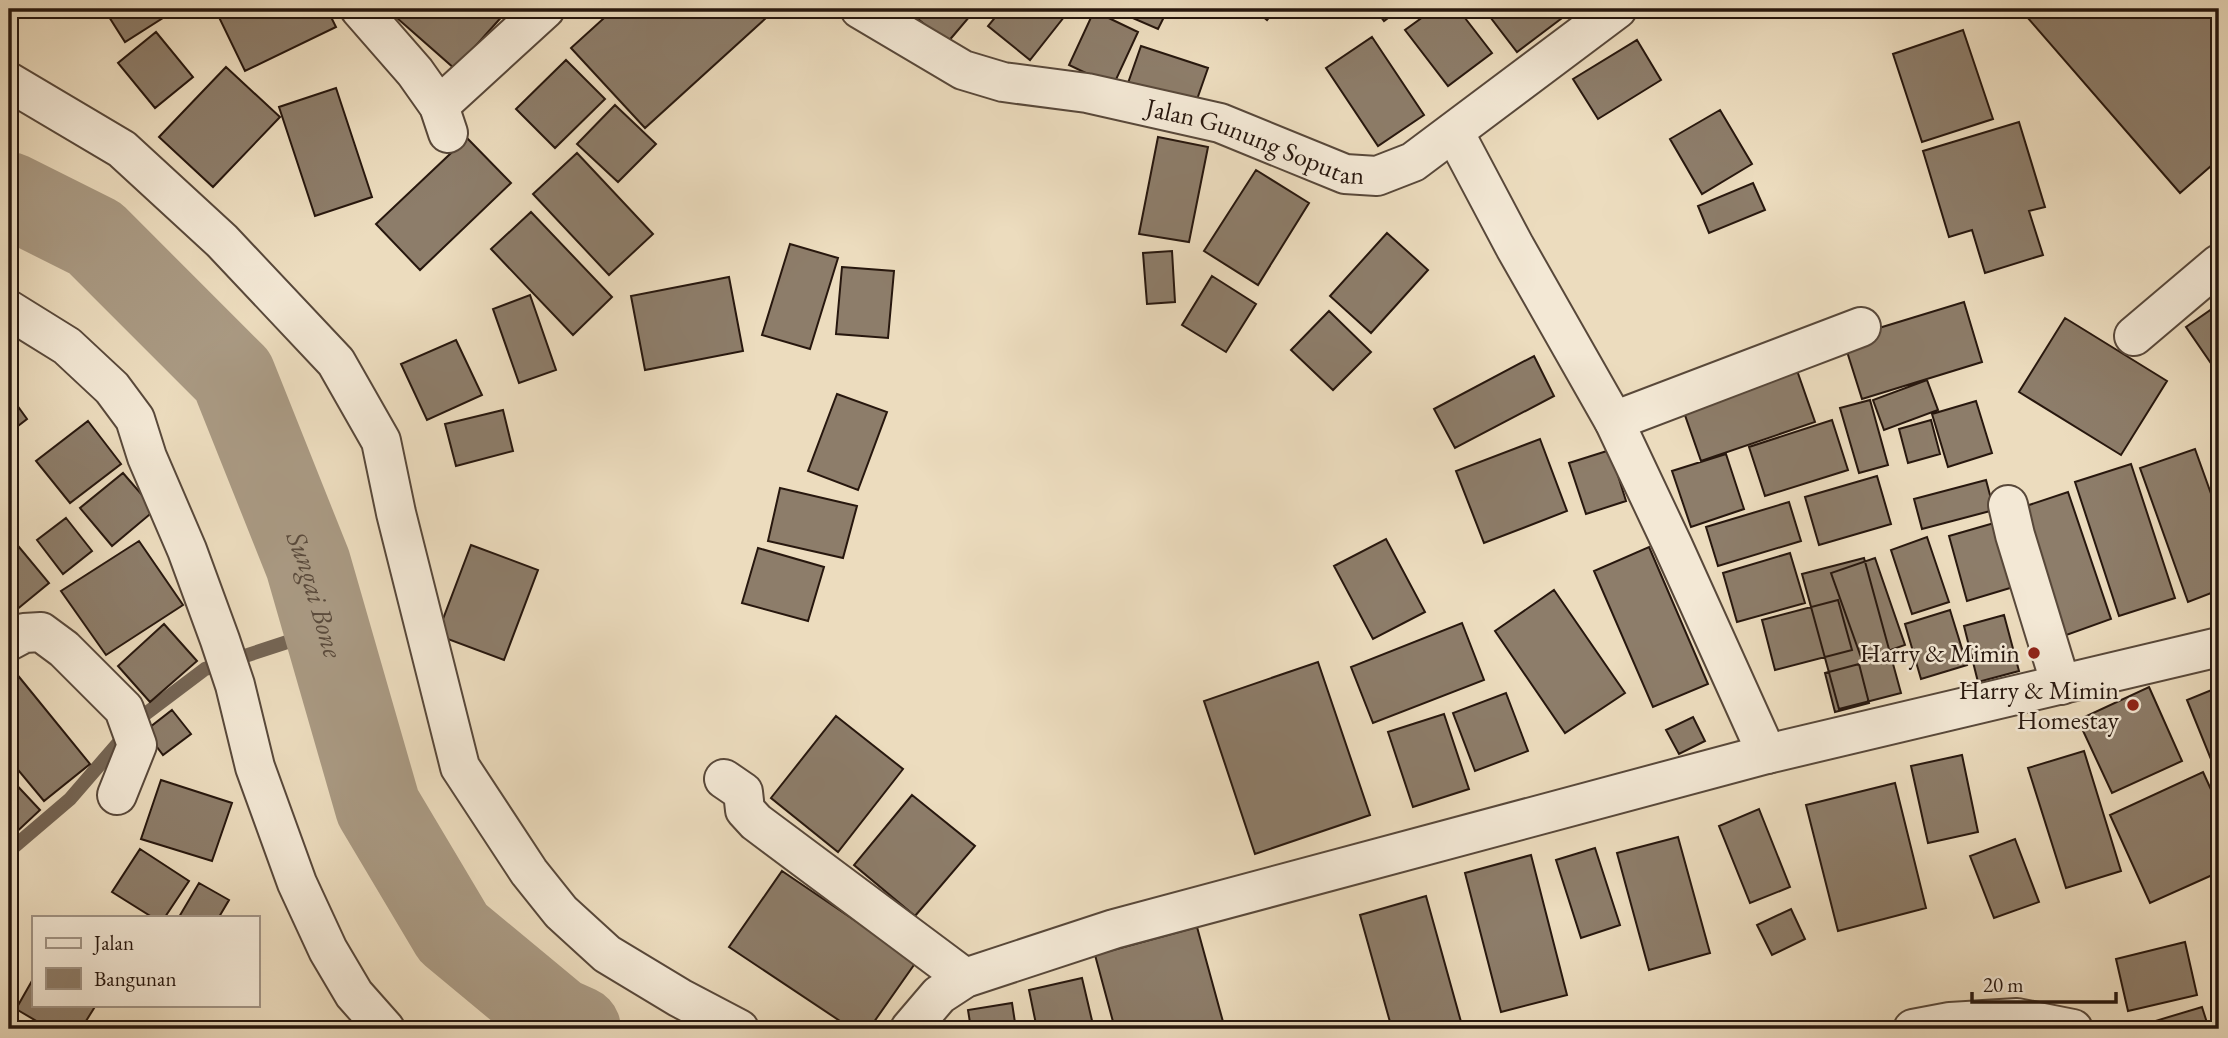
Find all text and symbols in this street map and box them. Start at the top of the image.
street label: Jalan Gunung Soputan [1141,89,1366,192]
water label: Sungai Bone [278,525,352,662]
place label: Harry & Mimin [1860,636,2020,670]
marker: Harry & Mimin [2026,645,2042,661]
place label: Harry & Mimin Homestay [1959,673,2120,737]
marker: Harry & Mimin Homestay [2125,697,2141,713]
legend [32,916,259,1006]
text: Jalan [92,929,134,956]
scale bar [1972,961,2116,1005]
text: Bangunan [94,965,177,992]
text: 20 m [1983,971,2024,998]

